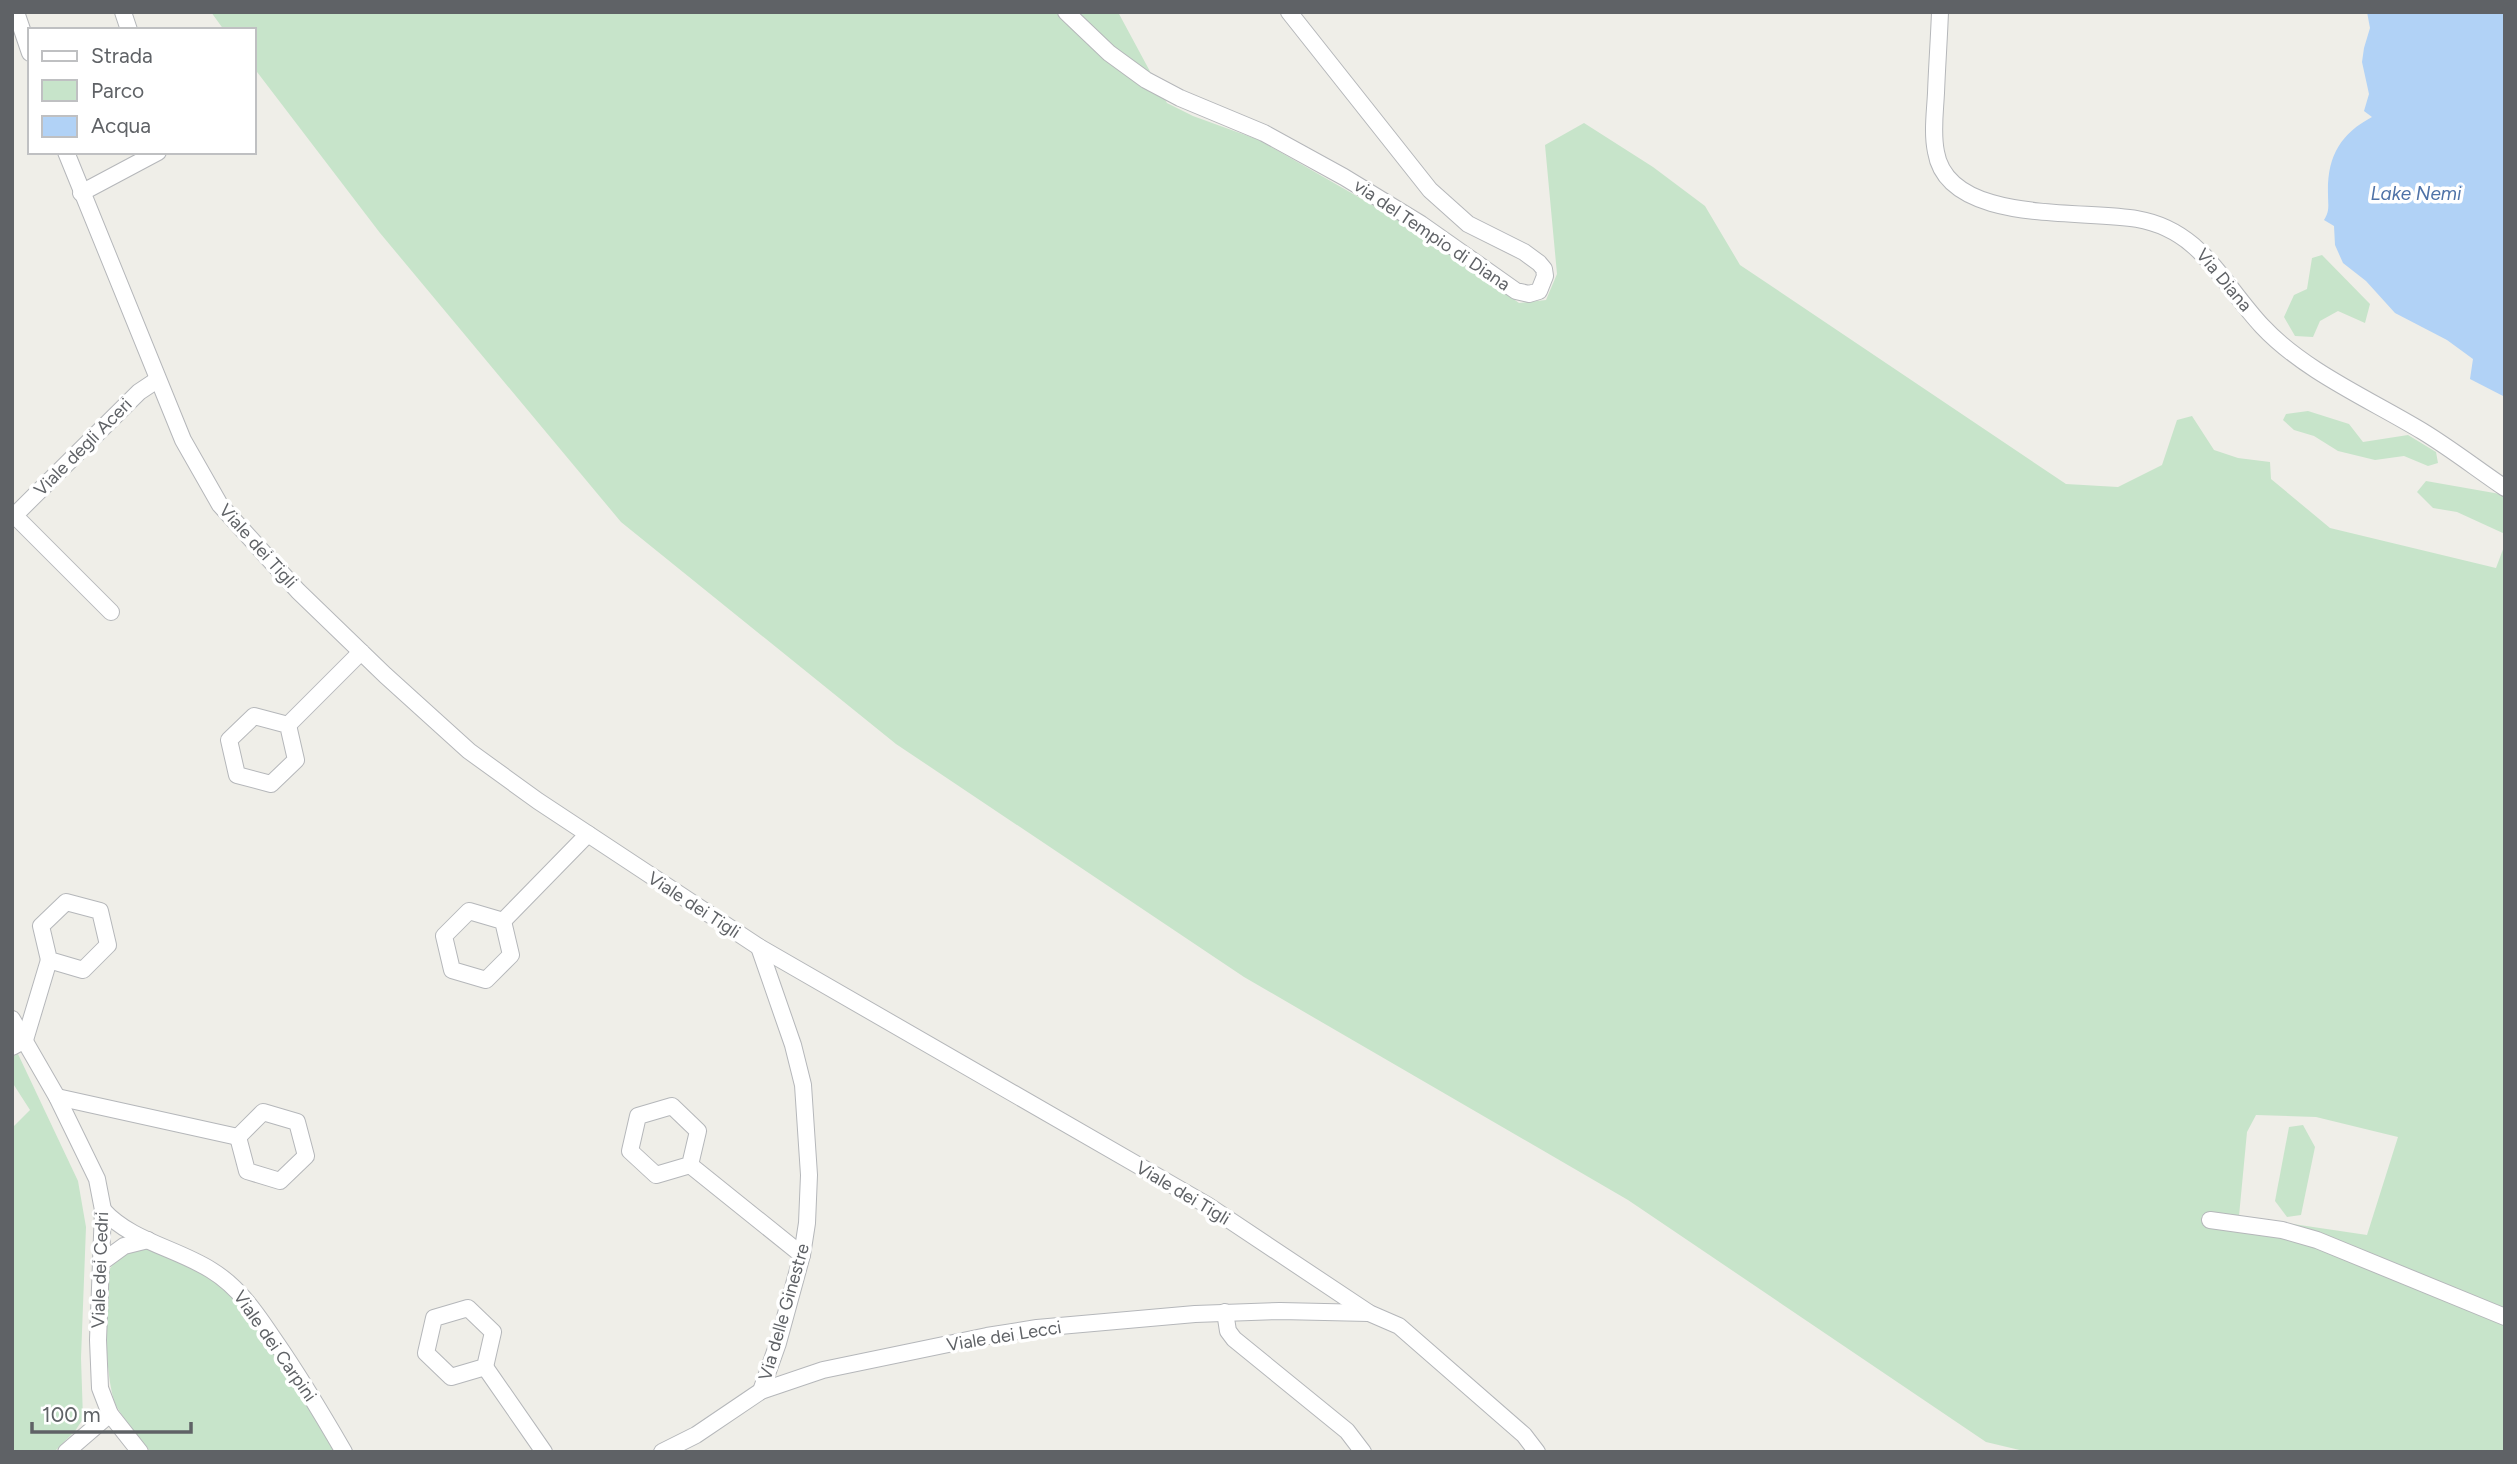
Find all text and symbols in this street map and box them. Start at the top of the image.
legend [28,28,256,154]
text: Strada [91,43,153,68]
text: Parco [91,78,144,103]
text: Acqua [91,113,151,138]
street label: via del Tempio di Diana [1350,175,1514,295]
water label: Lake Nemi [2371,182,2462,205]
street label: Via Diana [2191,244,2257,316]
street label: Viale degli Aceri [29,393,137,501]
street label: Viale dei Tigli [214,499,302,593]
street label: Viale dei Tigli [644,867,744,943]
street label: Viale dei Tigli [1132,1156,1234,1230]
street label: Viale dei Cedri [87,1211,113,1329]
street label: Via delle Ginestre [754,1241,814,1383]
street label: Viale dei Carpini [229,1286,321,1406]
street label: Viale dei Lecci [945,1316,1063,1356]
scale bar [32,1390,191,1434]
text: 100 m [42,1402,101,1427]

